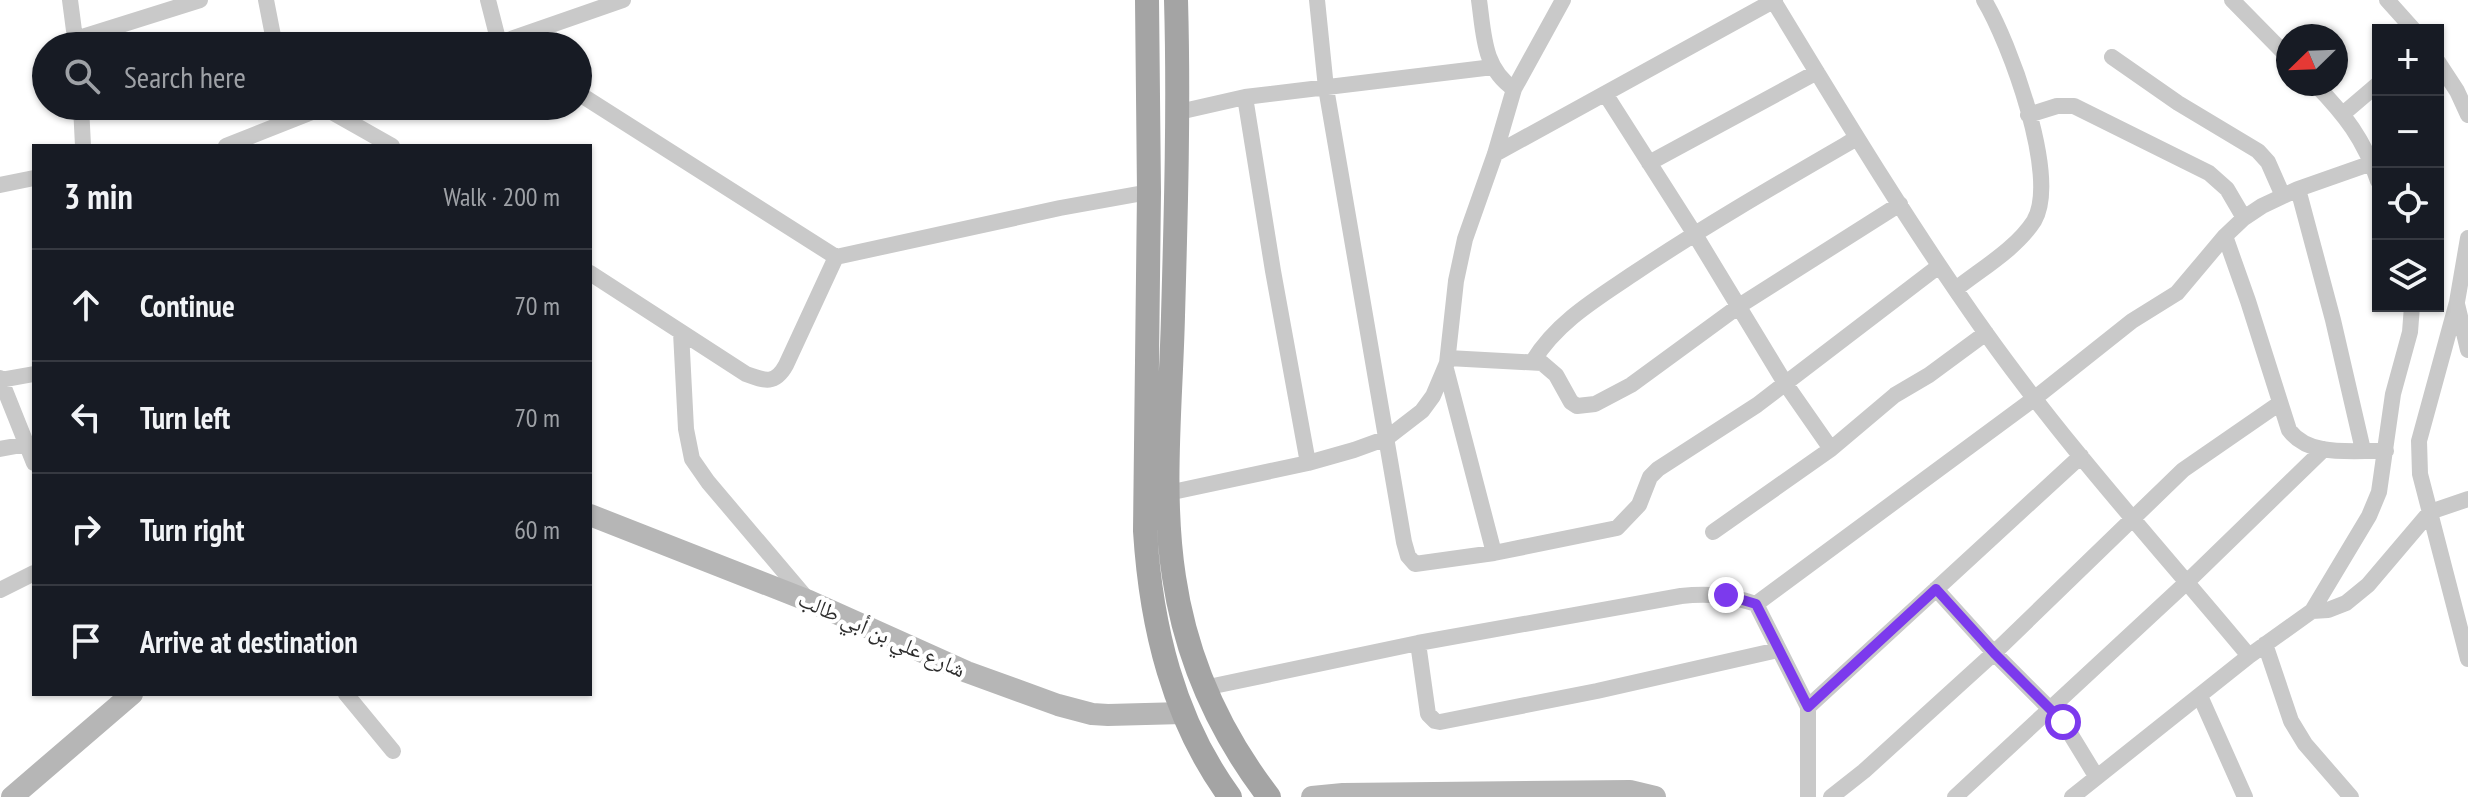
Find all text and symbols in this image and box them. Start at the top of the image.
north arrow [2276,24,2348,96]
map controls [2372,24,2444,312]
button: + [2372,24,2444,96]
search box [32,32,592,120]
icon: search [60,54,104,98]
text: Search here [124,57,246,96]
button: − [2372,96,2444,168]
button: locate [2372,168,2444,240]
text: 3 min [64,174,133,218]
text: Walk · 200 m [443,180,560,213]
button: layers [2372,240,2444,312]
icon: ahead [64,283,108,327]
text: Continue [140,286,235,325]
text: 70 m [514,289,560,322]
icon: left [64,395,108,439]
text: Turn left [140,398,230,437]
text: 70 m [514,401,560,434]
icon: right [64,507,108,551]
text: Turn right [140,510,244,549]
text: 60 m [514,513,560,546]
route end [1708,577,1744,613]
street label: شارع علي بن أبي طالب [793,585,970,687]
icon: arrive [64,619,108,663]
text: Arrive at destination [140,622,358,661]
route start [2045,704,2081,740]

